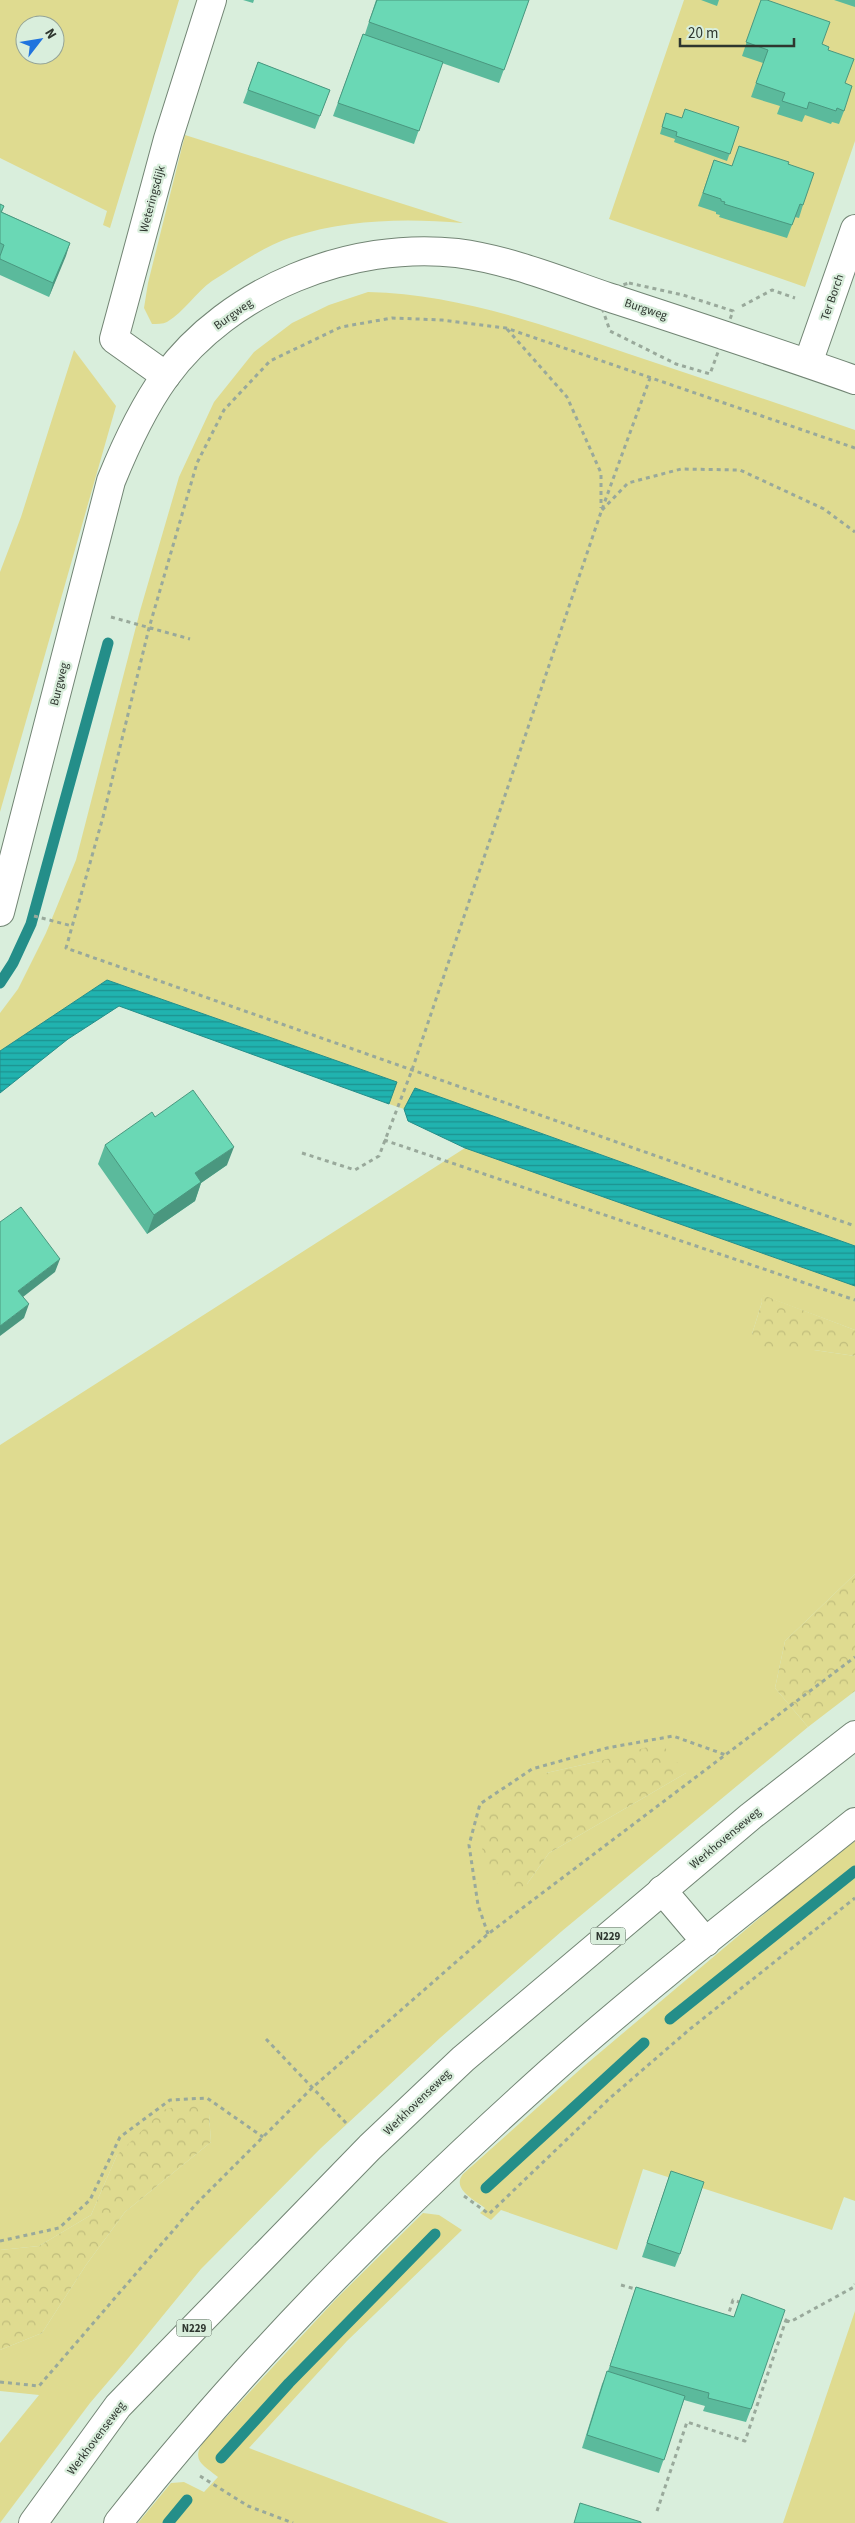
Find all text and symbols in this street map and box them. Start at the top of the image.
north arrow [15,15,65,65]
scale bar [680,15,794,47]
text: 20 m [688,23,718,44]
text: N [39,25,61,43]
street label: Weteringsdijk [135,164,170,234]
street label: Ter Borch [817,272,848,323]
street label: Burgweg [210,295,256,334]
street label: Burgweg [622,295,669,324]
street label: Burgweg [46,661,73,708]
street label: Werkhovenseweg [686,1804,765,1873]
road number: N229 [590,1928,626,1944]
street label: Werkhovenseweg [380,2066,455,2139]
road number: N229 [176,2320,212,2336]
street label: Werkhovenseweg [63,2398,130,2479]

